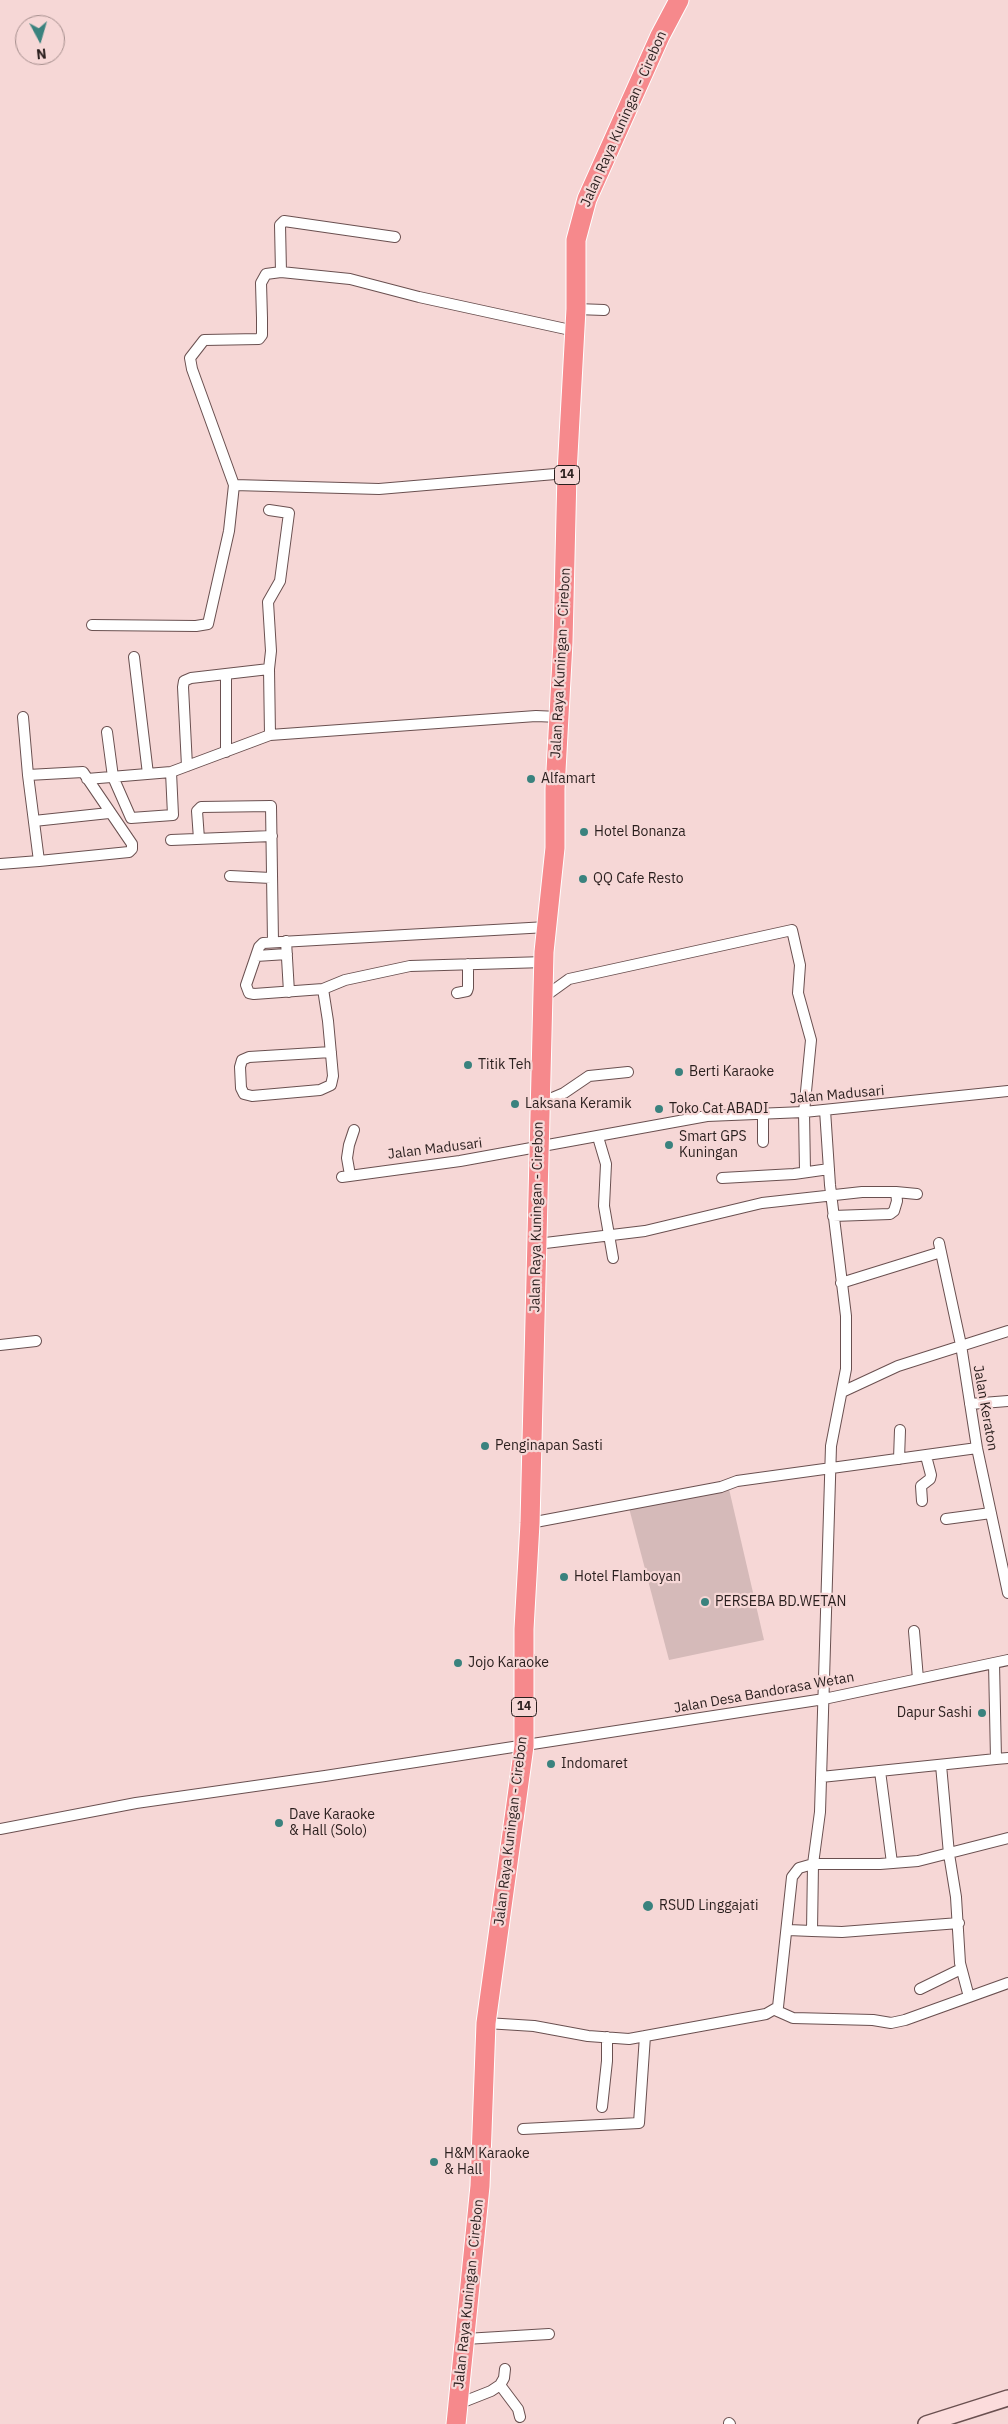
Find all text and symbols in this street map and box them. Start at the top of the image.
north arrow [15,15,65,65]
street label: Jalan Raya Kuningan - Cirebon [578,28,670,210]
text: N [35,44,47,63]
road number: 14 [554,466,580,484]
street label: Jalan Raya Kuningan - Cirebon [548,567,574,759]
place label: Alfamart [541,771,596,787]
marker: Alfamart [525,773,537,785]
place label: Hotel Bonanza [594,824,686,840]
marker: Hotel Bonanza [578,826,590,838]
place label: QQ Cafe Resto [593,871,684,887]
marker: QQ Cafe Resto [577,873,589,885]
place label: Titik Teh [478,1057,531,1073]
marker: Titik Teh [462,1059,474,1071]
place label: Berti Karaoke [689,1064,774,1080]
marker: Berti Karaoke [673,1066,685,1078]
street label: Jalan Madusari [789,1082,885,1108]
place label: Laksana Keramik [525,1096,632,1112]
marker: Laksana Keramik [509,1098,521,1110]
place label: Toko Cat ABADI [669,1101,769,1117]
marker: Toko Cat ABADI [653,1103,665,1115]
street label: Jalan Raya Kuningan - Cirebon [527,1121,547,1313]
place label: Smart GPS Kuningan [679,1129,747,1162]
street label: Jalan Madusari [387,1135,483,1163]
marker: Smart GPS Kuningan [663,1139,675,1151]
street label: Jalan Keraton [969,1364,1001,1452]
place label: Penginapan Sasti [495,1438,603,1454]
marker: Penginapan Sasti [479,1440,491,1452]
place label: Hotel Flamboyan [574,1569,681,1585]
marker: Hotel Flamboyan [558,1571,570,1583]
place label: PERSEBA BD.WETAN [715,1594,846,1610]
marker: PERSEBA BD.WETAN [699,1596,711,1608]
place label: Jojo Karaoke [468,1655,549,1671]
marker: Jojo Karaoke [452,1657,464,1669]
street label: Jalan Desa Bandorasa Wetan [673,1669,855,1717]
road number: 14 [512,1698,536,1716]
place label: Dapur Sashi [897,1705,972,1721]
marker: Dapur Sashi [976,1707,988,1719]
street label: Jalan Raya Kuningan - Cirebon [491,1735,531,1927]
place label: Indomaret [561,1756,628,1772]
marker: Indomaret [545,1758,557,1770]
place label: Dave Karaoke & Hall (Solo) [289,1807,375,1840]
marker: Dave Karaoke & Hall (Solo) [273,1817,285,1829]
place label: RSUD Linggajati [659,1898,758,1914]
marker: RSUD Linggajati [641,1899,655,1913]
place label: H&M Karaoke & Hall [444,2146,530,2178]
marker: H&M Karaoke & Hall [428,2156,440,2168]
street label: Jalan Raya Kuningan - Cirebon [451,2198,487,2390]

